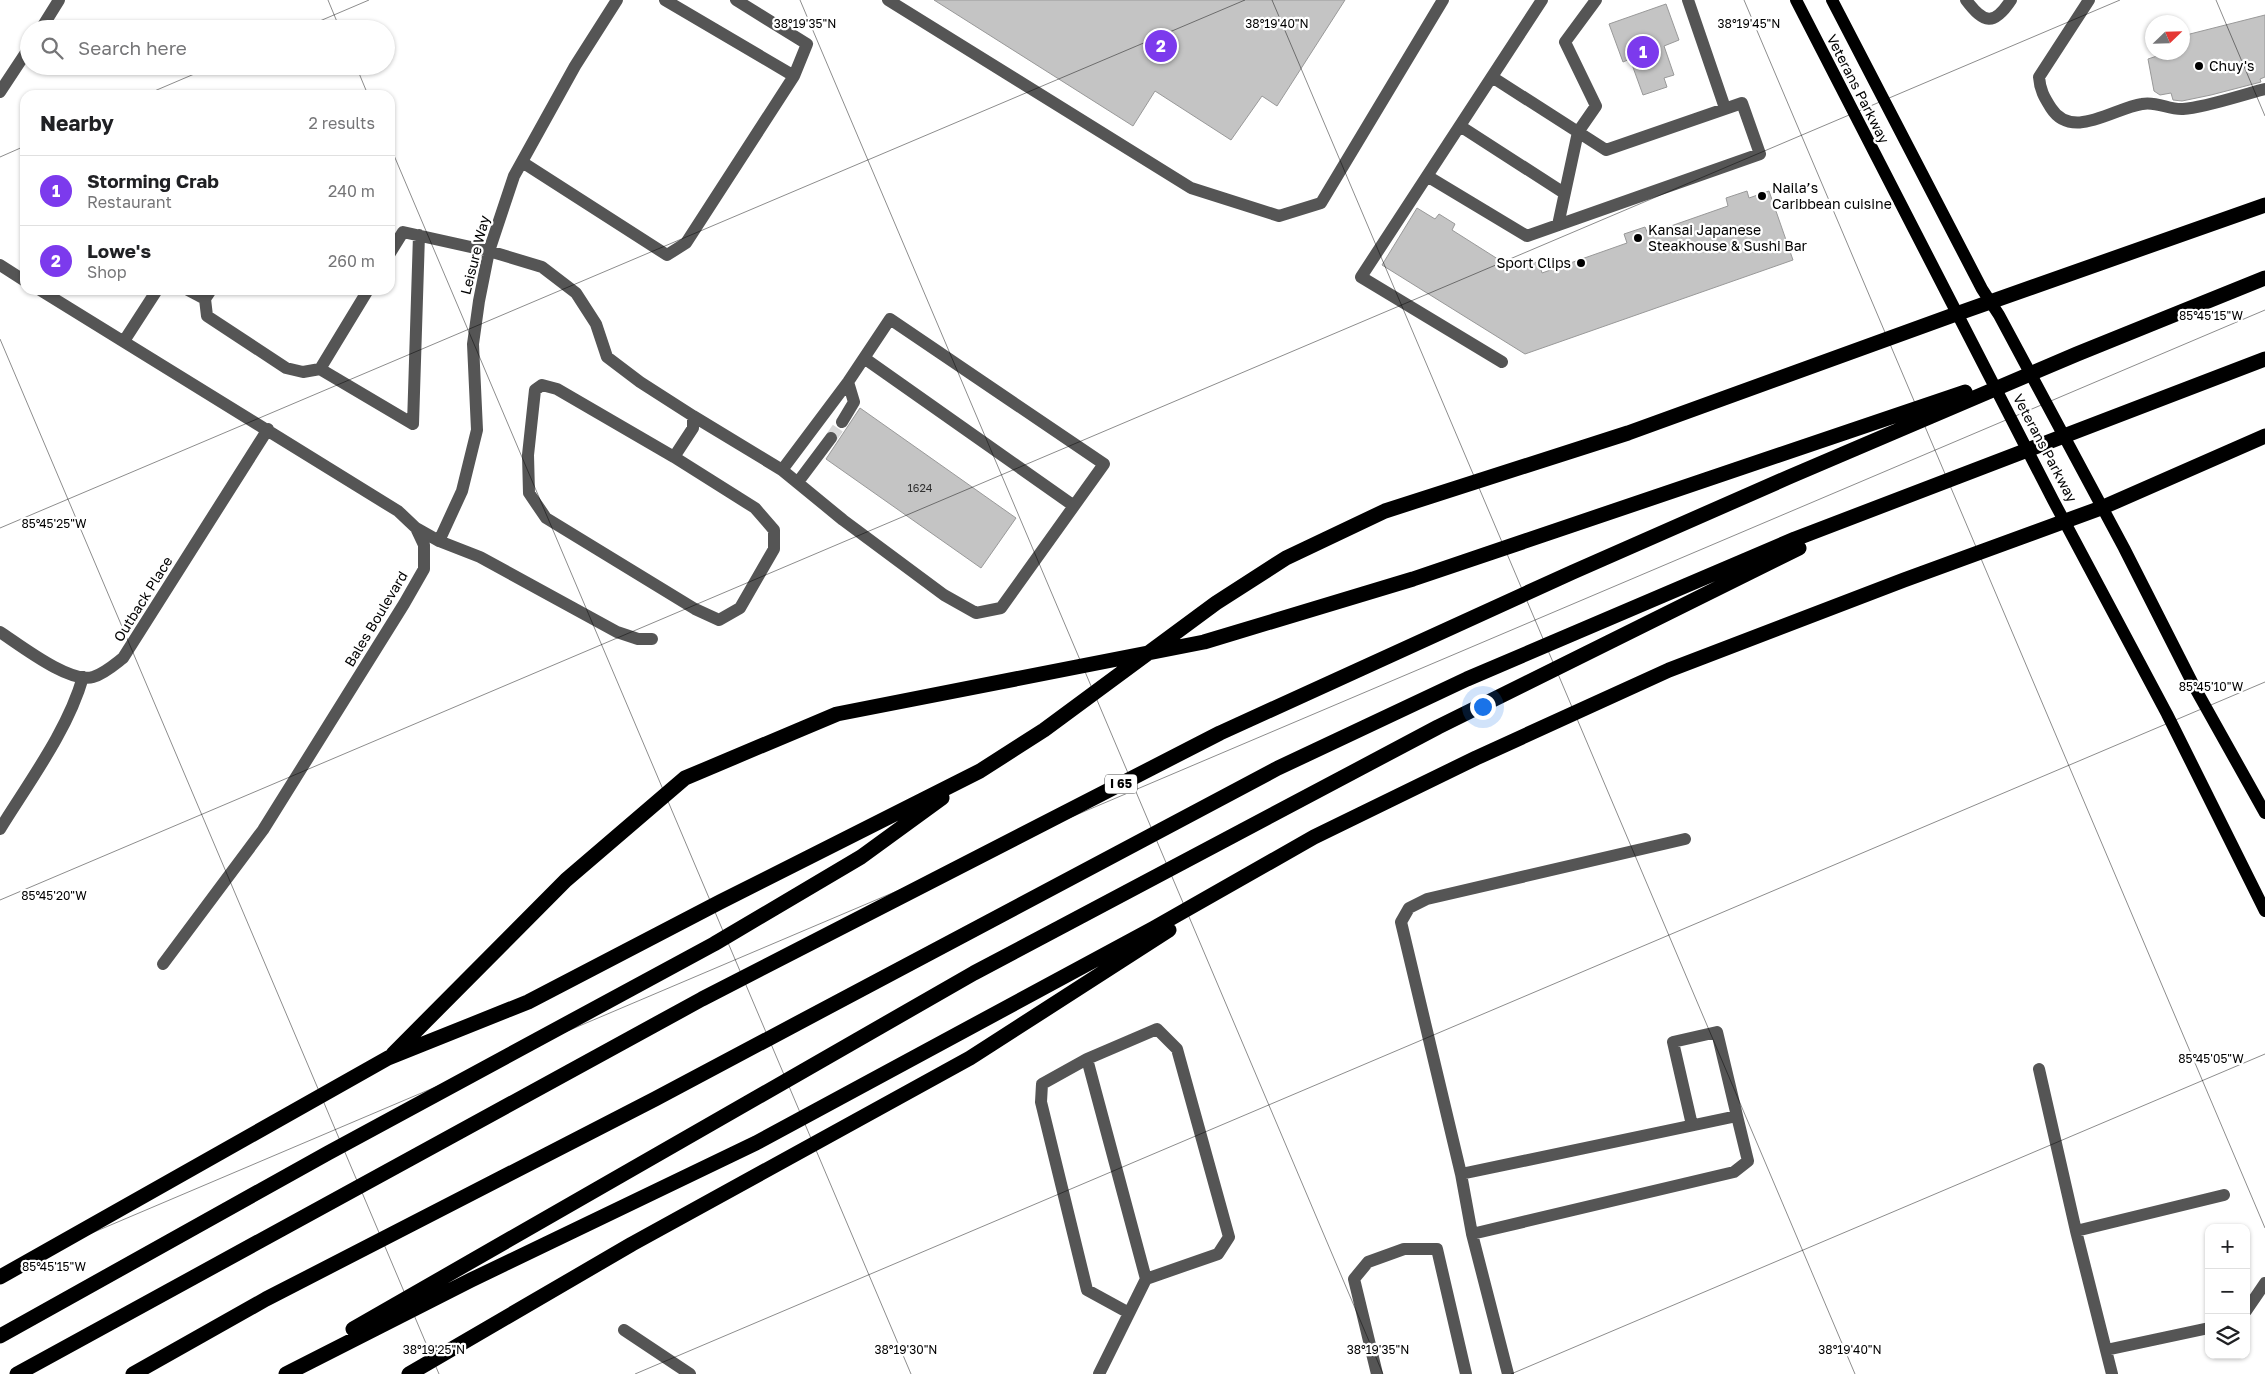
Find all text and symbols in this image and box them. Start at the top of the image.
north arrow [2145,15,2190,60]
text: 38°19'35"N [774,16,836,31]
text: 38°19'40"N [1245,16,1309,31]
text: 38°19'45"N [1718,16,1780,31]
search box [20,20,395,75]
pin: 2 [1145,27,1177,65]
street label: Veterans Parkway [1824,31,1893,146]
pin: 1 [1627,33,1659,71]
icon: search [38,34,66,62]
text: Search here [78,36,187,59]
place label: Chuy's [2209,57,2255,74]
marker: Chuy's [2193,60,2205,72]
text: Nearby [40,110,114,136]
text: 2 results [309,113,375,133]
text: Storming Crab [87,169,219,192]
place label: Naila’s Caribbean cuisine [1772,179,1892,212]
text: 1 [52,181,60,201]
text: 240 m [328,181,375,201]
marker: Naila’s Caribbean cuisine [1756,190,1768,202]
text: Restaurant [87,192,172,212]
street label: Leisure Way [456,213,493,296]
place label: Kansai Japanese Steakhouse & Sushi Bar [1648,221,1808,254]
marker: Kansai Japanese Steakhouse & Sushi Bar [1632,232,1644,244]
text: Lowe's [87,239,151,262]
text: 2 [51,251,61,271]
text: 260 m [328,251,375,271]
place label: Sport Clips [1496,254,1571,271]
marker: Sport Clips [1575,257,1587,269]
text: Shop [87,262,127,282]
text: 85°45'15"W [2179,308,2243,323]
street label: Veterans Parkway [2010,391,2081,505]
house number: 1624 [907,481,933,494]
text: 85°45'25"W [21,516,87,531]
street label: Outback Place [110,553,176,645]
street label: Bales Boulevard [340,568,411,670]
text: 85°45'10"W [2179,679,2244,694]
your location [1470,694,1496,720]
road number: I 65 [1105,774,1137,794]
text: 85°45'20"W [21,888,87,903]
text: 85°45'05"W [2178,1051,2244,1066]
map controls [2205,1224,2250,1359]
button: + [2205,1224,2250,1269]
text: 85°45'15"W [22,1259,86,1274]
button: − [2205,1269,2250,1314]
button: layers [2205,1314,2250,1359]
text: 38°19'25"N [403,1342,465,1357]
text: 38°19'30"N [874,1342,938,1357]
text: 38°19'35"N [1347,1342,1409,1357]
text: 38°19'40"N [1818,1342,1882,1357]

